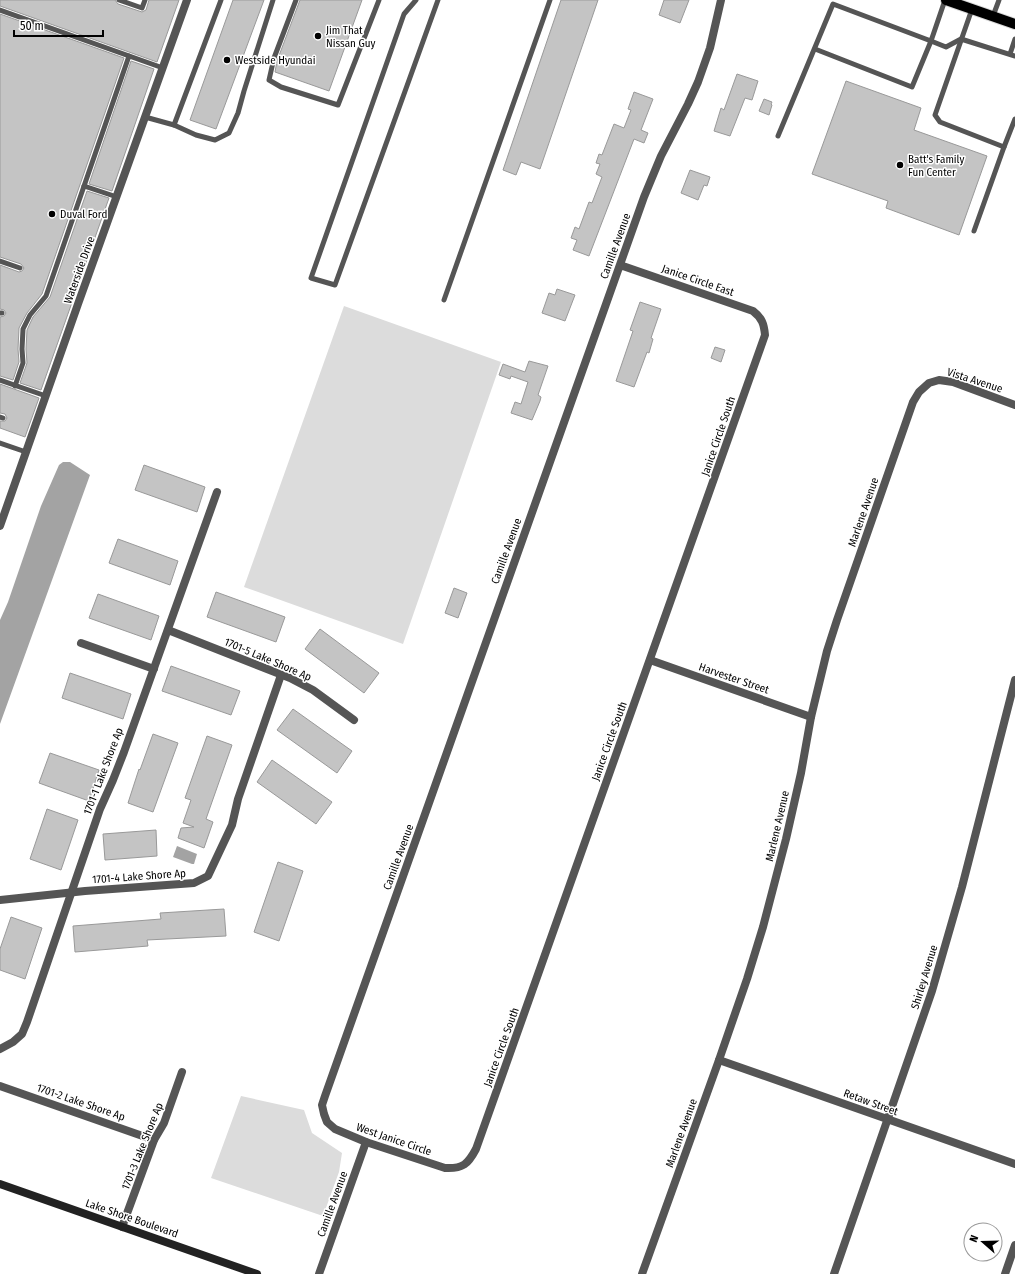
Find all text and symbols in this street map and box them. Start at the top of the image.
scale bar [14,12,103,38]
text: 50 m [20,19,44,33]
place label: Jim That Nissan Guy [326,24,375,50]
marker: Jim That Nissan Guy [313,31,323,41]
place label: Westside Hyundai [235,54,316,67]
marker: Westside Hyundai [222,55,232,65]
place label: Batt's Family Fun Center [908,153,964,179]
marker: Batt's Family Fun Center [895,160,905,170]
place label: Duval Ford [60,208,107,221]
marker: Duval Ford [47,209,57,219]
street label: Camille Avenue [598,212,633,281]
street label: Waterside Drive [61,235,98,306]
street label: Janice Circle East [660,262,736,299]
street label: Vista Avenue [945,365,1004,396]
street label: Janice Circle South [699,395,738,478]
street label: Marlene Avenue [846,476,881,548]
street label: Camille Avenue [489,517,524,586]
street label: 1701-5 Lake Shore Ap [222,635,313,684]
street label: Harvester Street [697,660,771,697]
street label: Janice Circle South [589,700,630,783]
street label: 1701-1 Lake Shore Ap [81,726,126,816]
street label: Marlene Avenue [763,789,792,863]
street label: Camille Avenue [381,823,416,892]
street label: 1701-4 Lake Shore Ap [92,867,186,886]
street label: Shirley Avenue [909,943,940,1011]
street label: Janice Circle South [481,1006,522,1089]
street label: 1701-2 Lake Shore Ap [35,1081,127,1124]
street label: Retaw Street [842,1087,900,1118]
street label: Marlene Avenue [663,1097,700,1169]
street label: 1701-3 Lake Shore Ap [119,1101,166,1192]
street label: West Janice Circle [354,1120,433,1158]
street label: Camille Avenue [315,1170,350,1239]
street label: Lake Shore Boulevard [84,1197,180,1240]
north arrow [963,1222,1003,1262]
text: N [967,1233,981,1244]

